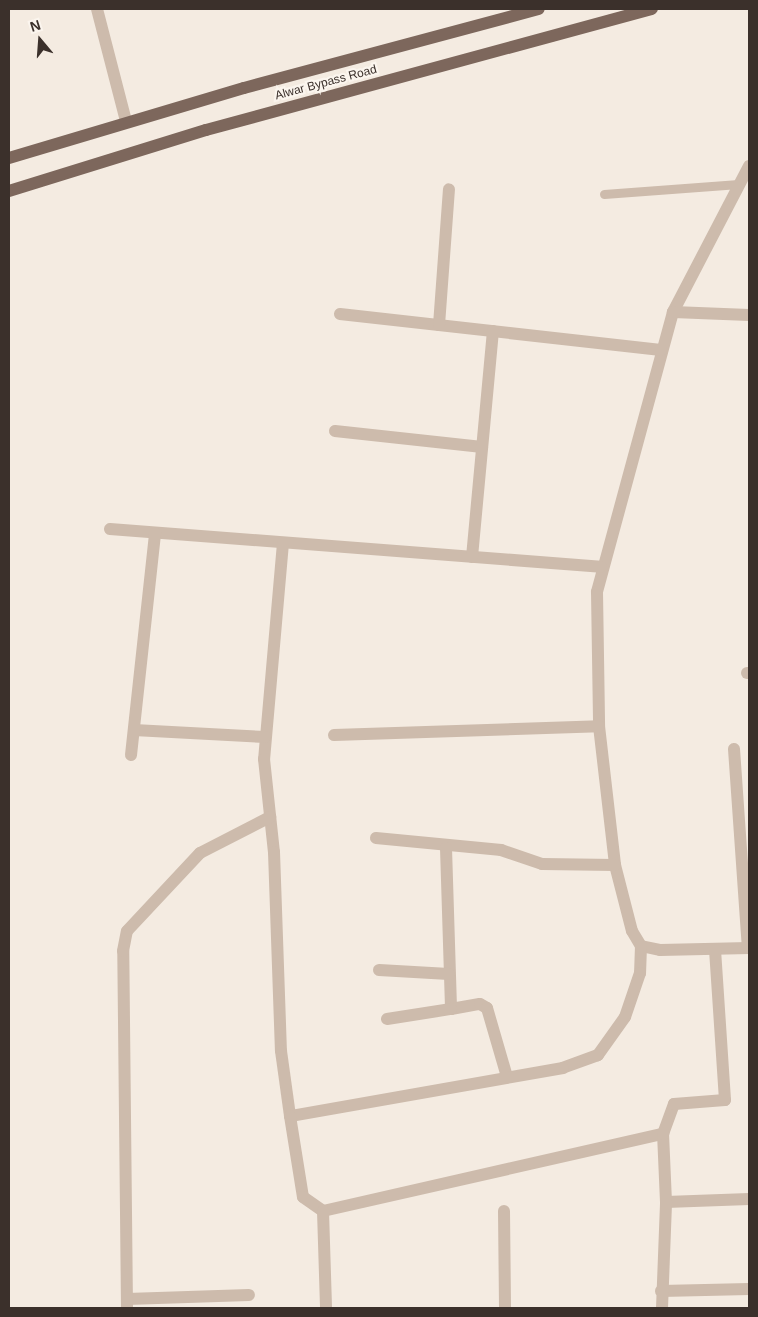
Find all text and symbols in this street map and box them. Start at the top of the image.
north arrow [15,15,65,65]
text: N [28,17,43,35]
street label: Alwar Bypass Road [274,62,378,104]

